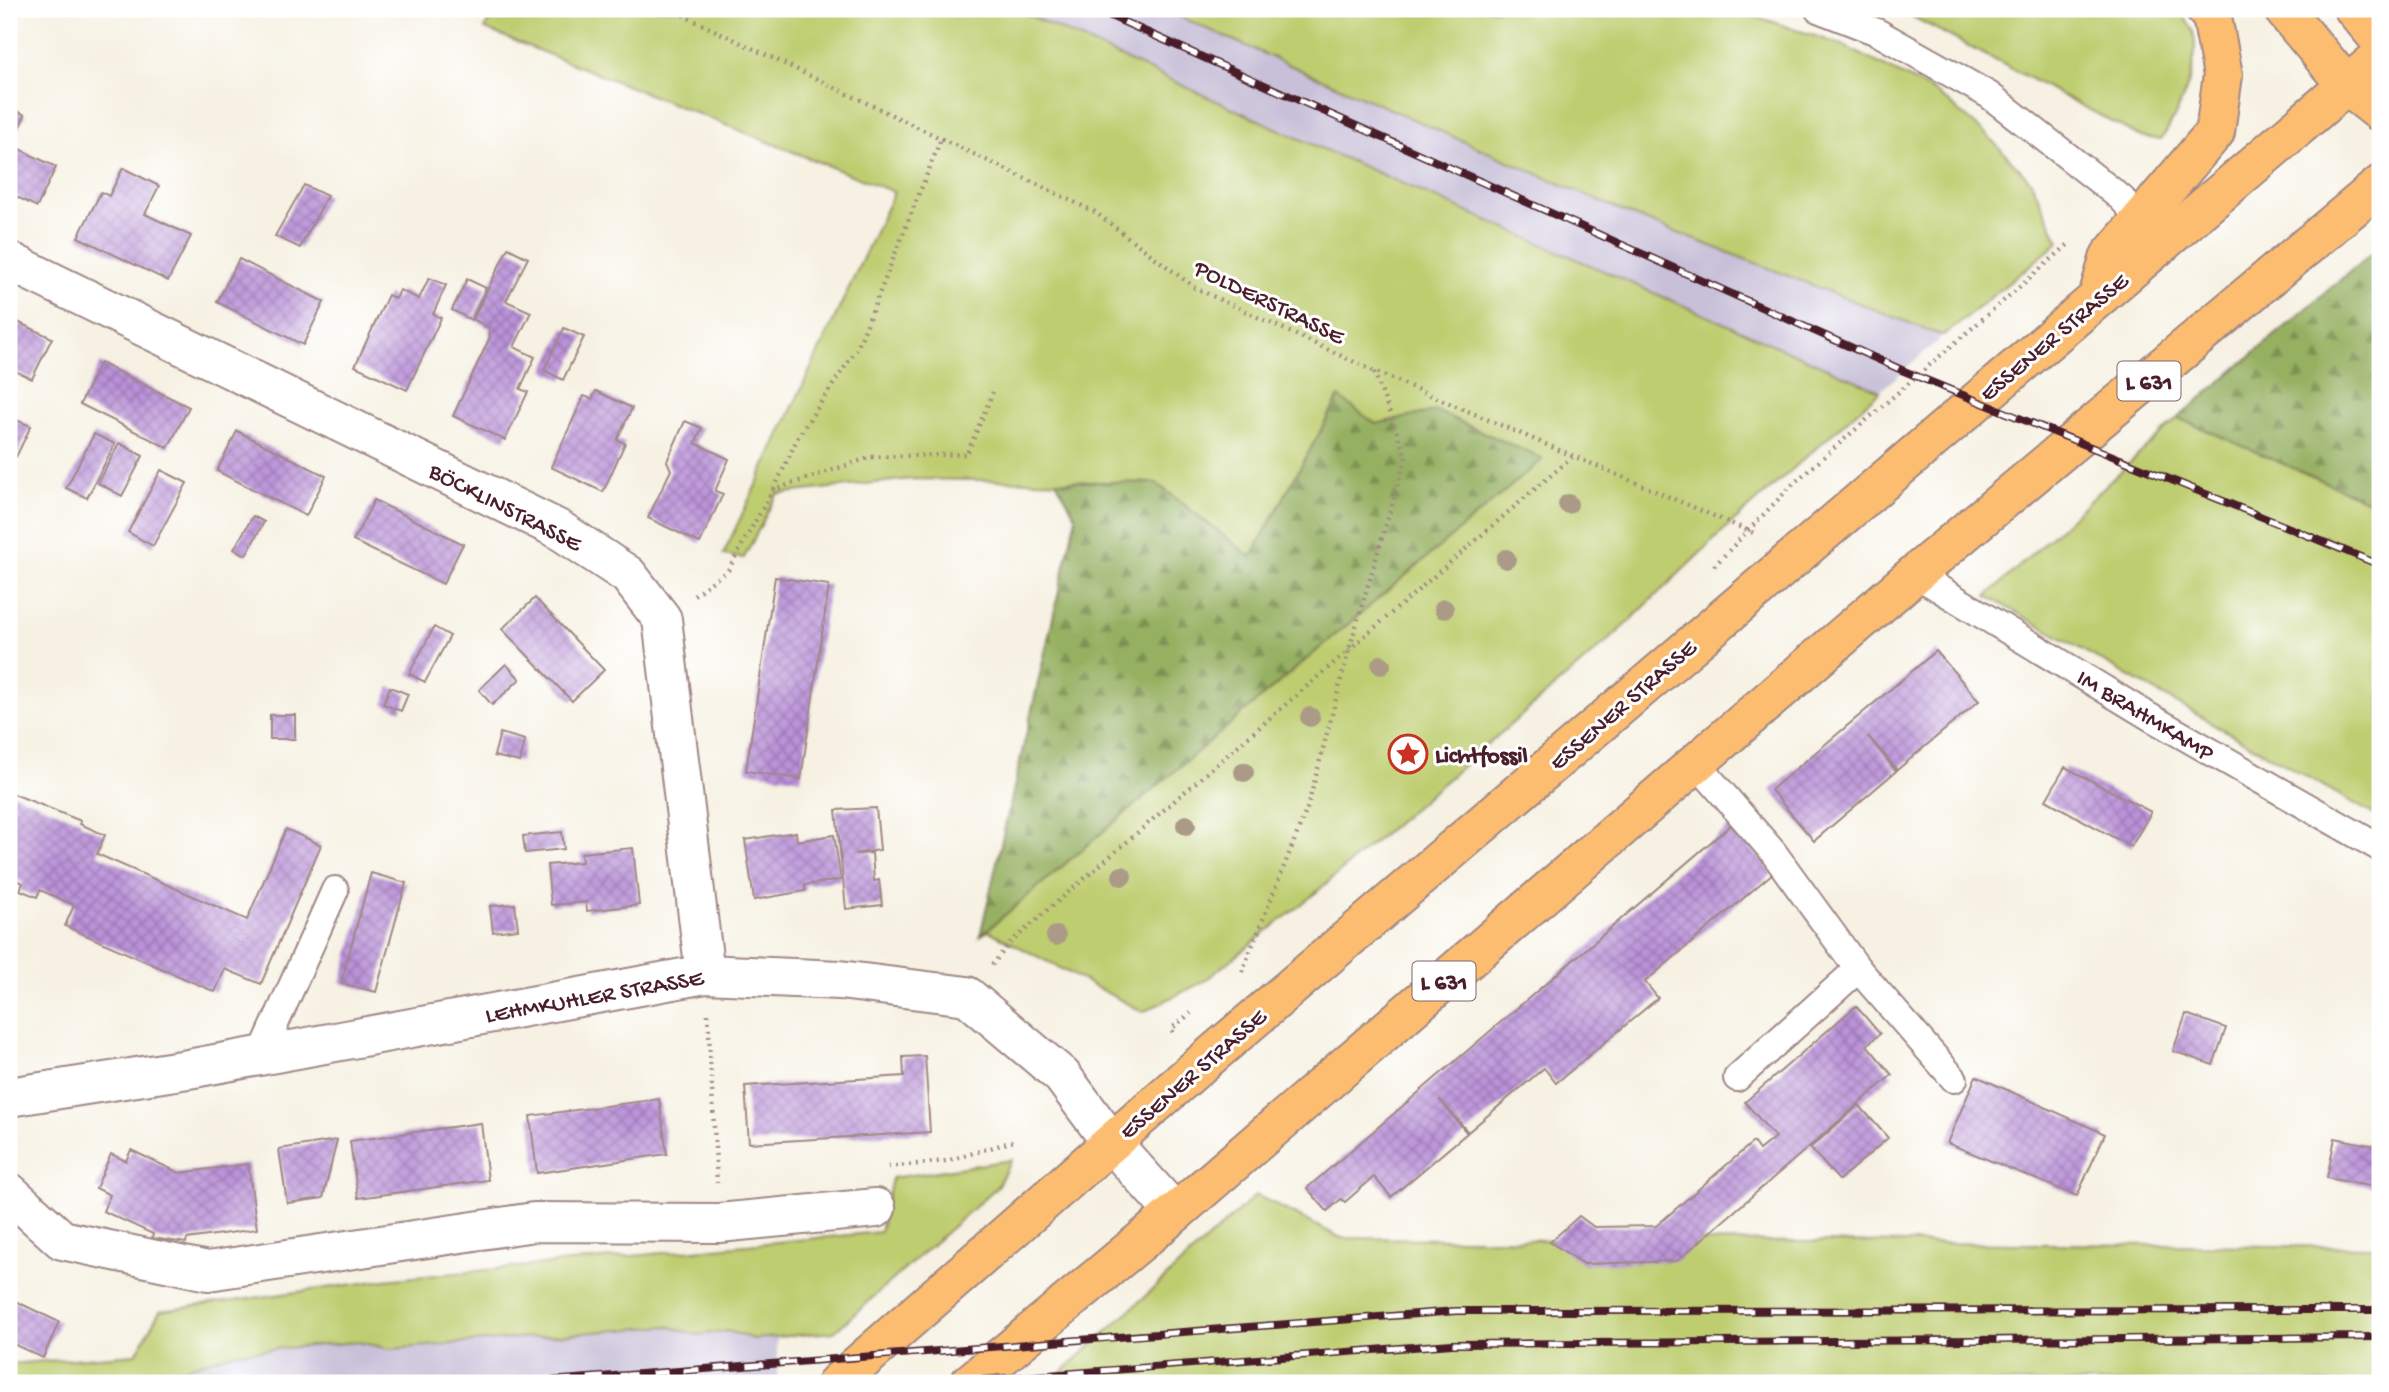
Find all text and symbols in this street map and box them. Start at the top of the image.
street label: POLDERSTRASSE [1188,255,1349,354]
street label: ESSENER STRASSE [1975,267,2136,409]
road number: L 631 [2118,362,2180,400]
street label: BÖCKLINSTRASSE [422,458,587,561]
street label: ESSENER STRASSE [1545,634,1705,778]
street label: IM BRAHMKAMP [2070,665,2219,770]
place icon: Lichtfossil [1387,733,1429,775]
place label: Lichtfossil [1435,743,1528,772]
road number: L 631 [1412,962,1476,1000]
street label: LEHMKUHLER STRASSE [483,965,707,1032]
street label: ESSENER STRASSE [1115,1003,1275,1147]

